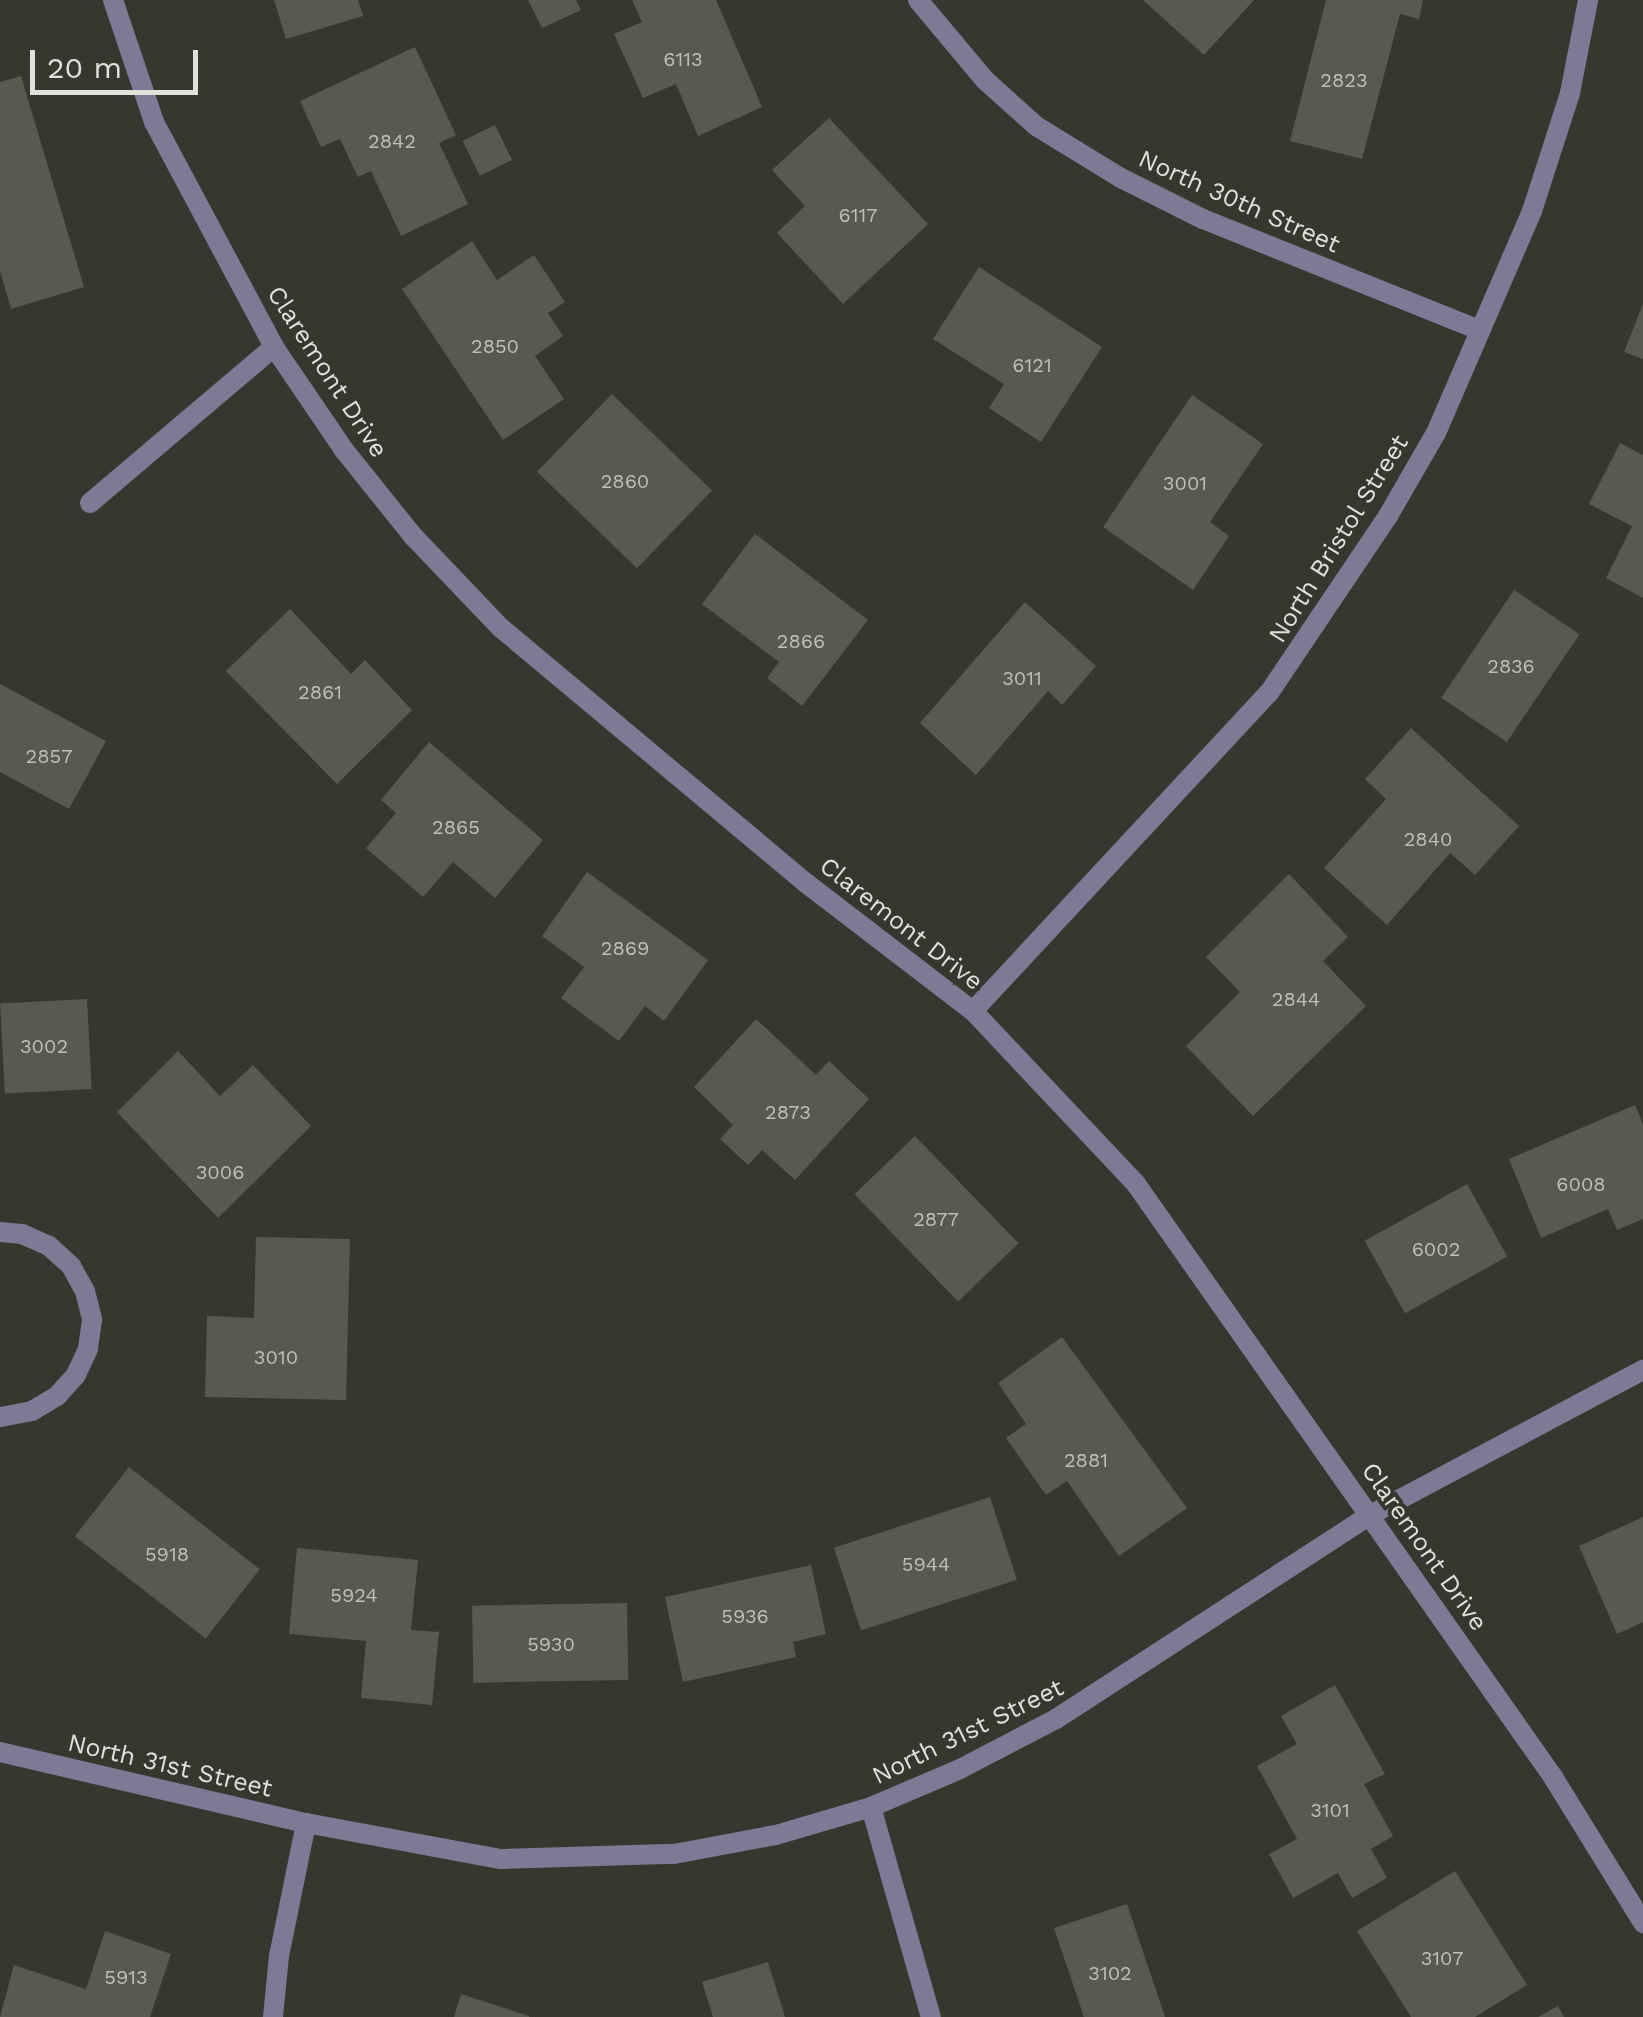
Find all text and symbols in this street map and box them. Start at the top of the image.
scale bar [35,30,202,92]
house number: 6113 [663,47,703,71]
text: 20 m [47,50,122,85]
house number: 2823 [1320,68,1368,92]
house number: 2842 [368,129,416,153]
street label: North 30th Street [1134,144,1344,260]
house number: 6117 [839,203,877,227]
street label: Claremont Drive [260,281,394,463]
house number: 2850 [471,334,519,358]
house number: 6121 [1012,353,1052,377]
street label: North Bristol Street [1263,429,1415,649]
house number: 2860 [601,469,649,493]
house number: 3001 [1163,471,1207,495]
house number: 2866 [777,629,825,653]
house number: 2836 [1487,654,1535,678]
house number: 3011 [1002,666,1042,690]
house number: 2861 [298,680,342,704]
house number: 2857 [26,744,72,768]
house number: 2865 [432,815,480,839]
house number: 2840 [1404,827,1452,851]
street label: Claremont Drive [814,851,988,997]
house number: 2869 [601,936,649,960]
house number: 2844 [1272,987,1320,1011]
house number: 3002 [20,1034,68,1058]
house number: 2873 [765,1100,811,1124]
house number: 3006 [196,1160,244,1184]
house number: 6008 [1556,1172,1606,1196]
house number: 2877 [913,1207,959,1231]
house number: 6002 [1412,1237,1460,1261]
house number: 3010 [254,1345,298,1369]
house number: 2881 [1064,1448,1108,1472]
street label: Claremont Drive [1355,1457,1493,1637]
house number: 5918 [145,1542,189,1566]
house number: 5944 [902,1552,950,1576]
house number: 5924 [330,1583,378,1607]
house number: 5936 [721,1604,769,1628]
house number: 5930 [527,1632,575,1656]
street label: North 31st Street [868,1673,1068,1791]
street label: North 31st Street [65,1728,275,1804]
house number: 3101 [1310,1798,1350,1822]
house number: 3107 [1421,1946,1463,1970]
house number: 3102 [1088,1961,1132,1985]
house number: 5913 [104,1965,148,1989]

